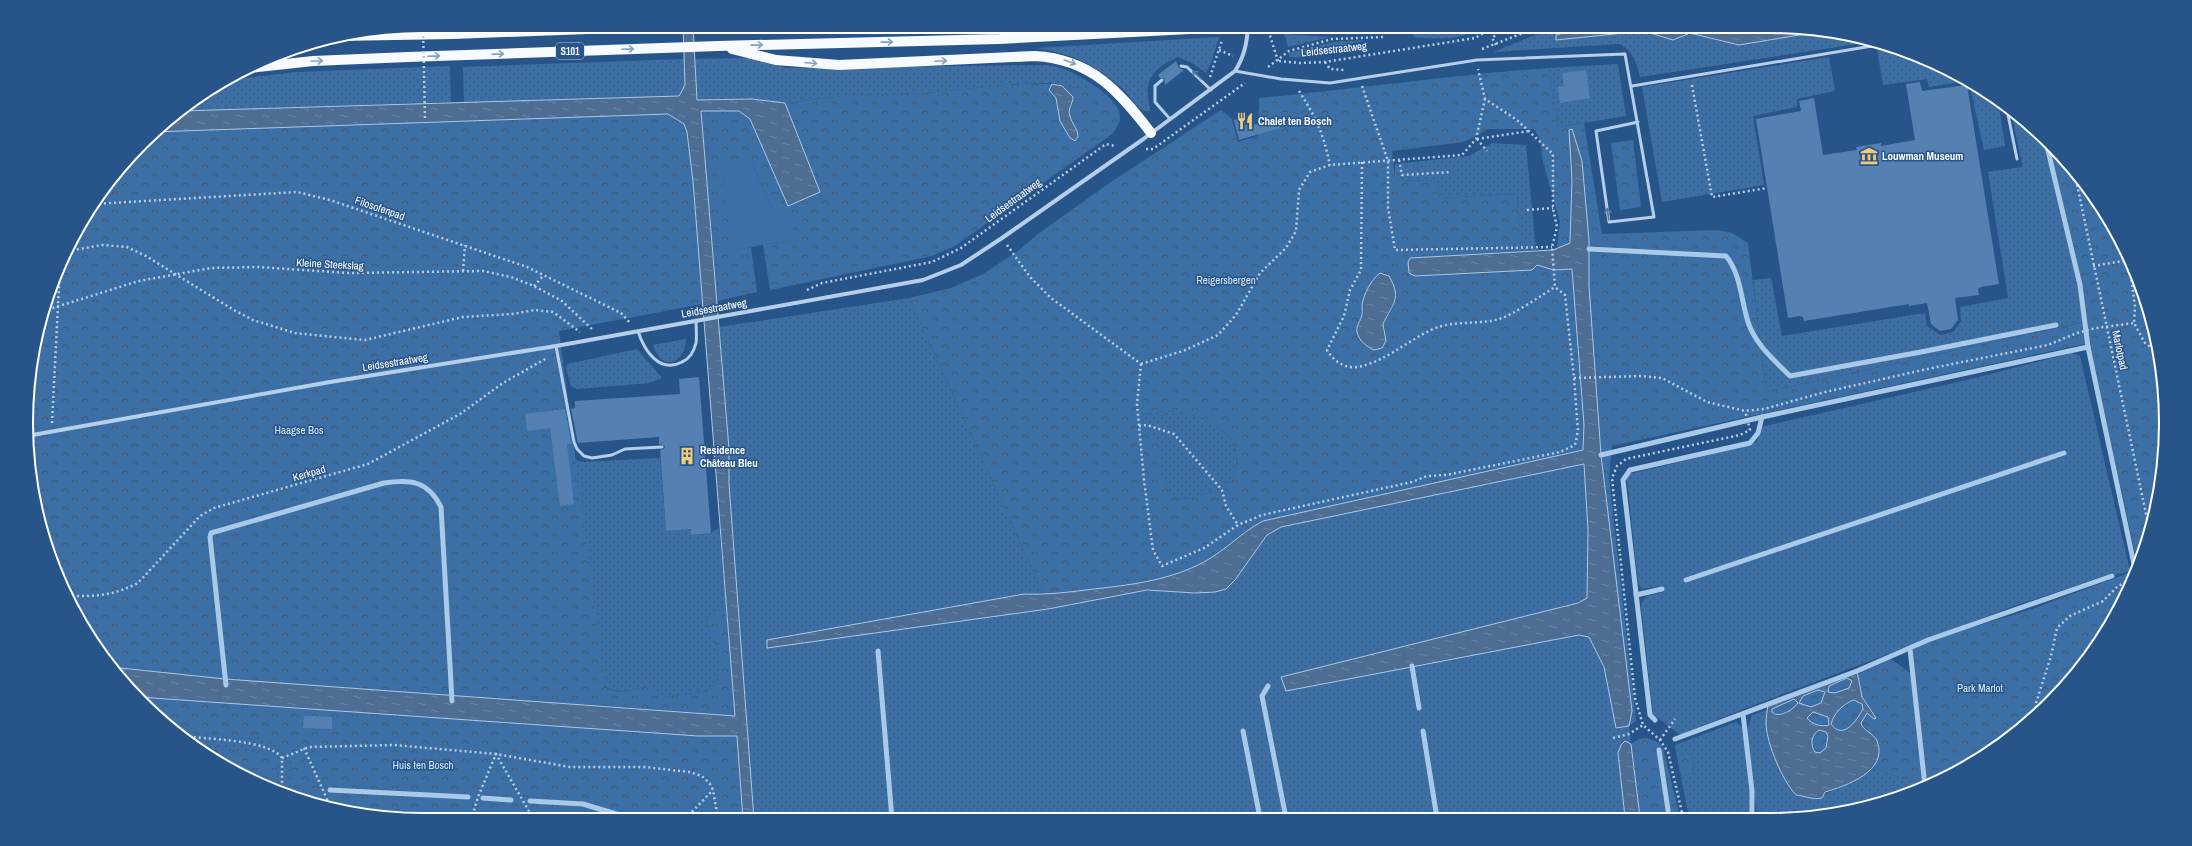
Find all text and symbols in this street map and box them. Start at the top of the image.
one-way arrow [880,38,893,46]
street label: Leidsestraatweg [1300,39,1368,59]
one-way arrow [750,41,763,49]
road number: S101 [556,43,584,59]
one-way arrow [621,45,634,53]
one-way arrow [491,50,504,58]
one-way arrow [427,53,440,60]
one-way arrow [934,57,947,64]
one-way arrow [310,58,323,65]
one-way arrow [804,59,817,66]
one-way arrow [1064,59,1077,66]
one-way arrow [1192,71,1202,80]
restaurant icon: Chalet ten Bosch [1235,111,1255,131]
place label: Chalet ten Bosch [1258,114,1332,128]
museum icon: Louwman Museum [1859,146,1879,166]
place label: Louwman Museum [1882,149,1963,163]
street label: Leidsestraatweg [982,175,1044,225]
street label: Filosofenpad [353,193,407,223]
one-way arrow [1604,208,1612,221]
street label: Kleine Steekslag [296,255,364,273]
park label: Reigersbergen [1196,273,1256,287]
street label: Leidsestraatweg [680,295,748,321]
street label: Marlotpad [2109,329,2131,371]
street label: Leidsestraatweg [361,350,429,374]
park label: Haagse Bos [274,423,324,437]
place label: Residence Château Bleu [700,443,758,470]
building icon: Residence Château Bleu [677,446,697,466]
street label: Kerkpad [291,462,327,484]
park label: Park Marlot [1957,681,2004,695]
park label: Huis ten Bosch [392,758,454,772]

